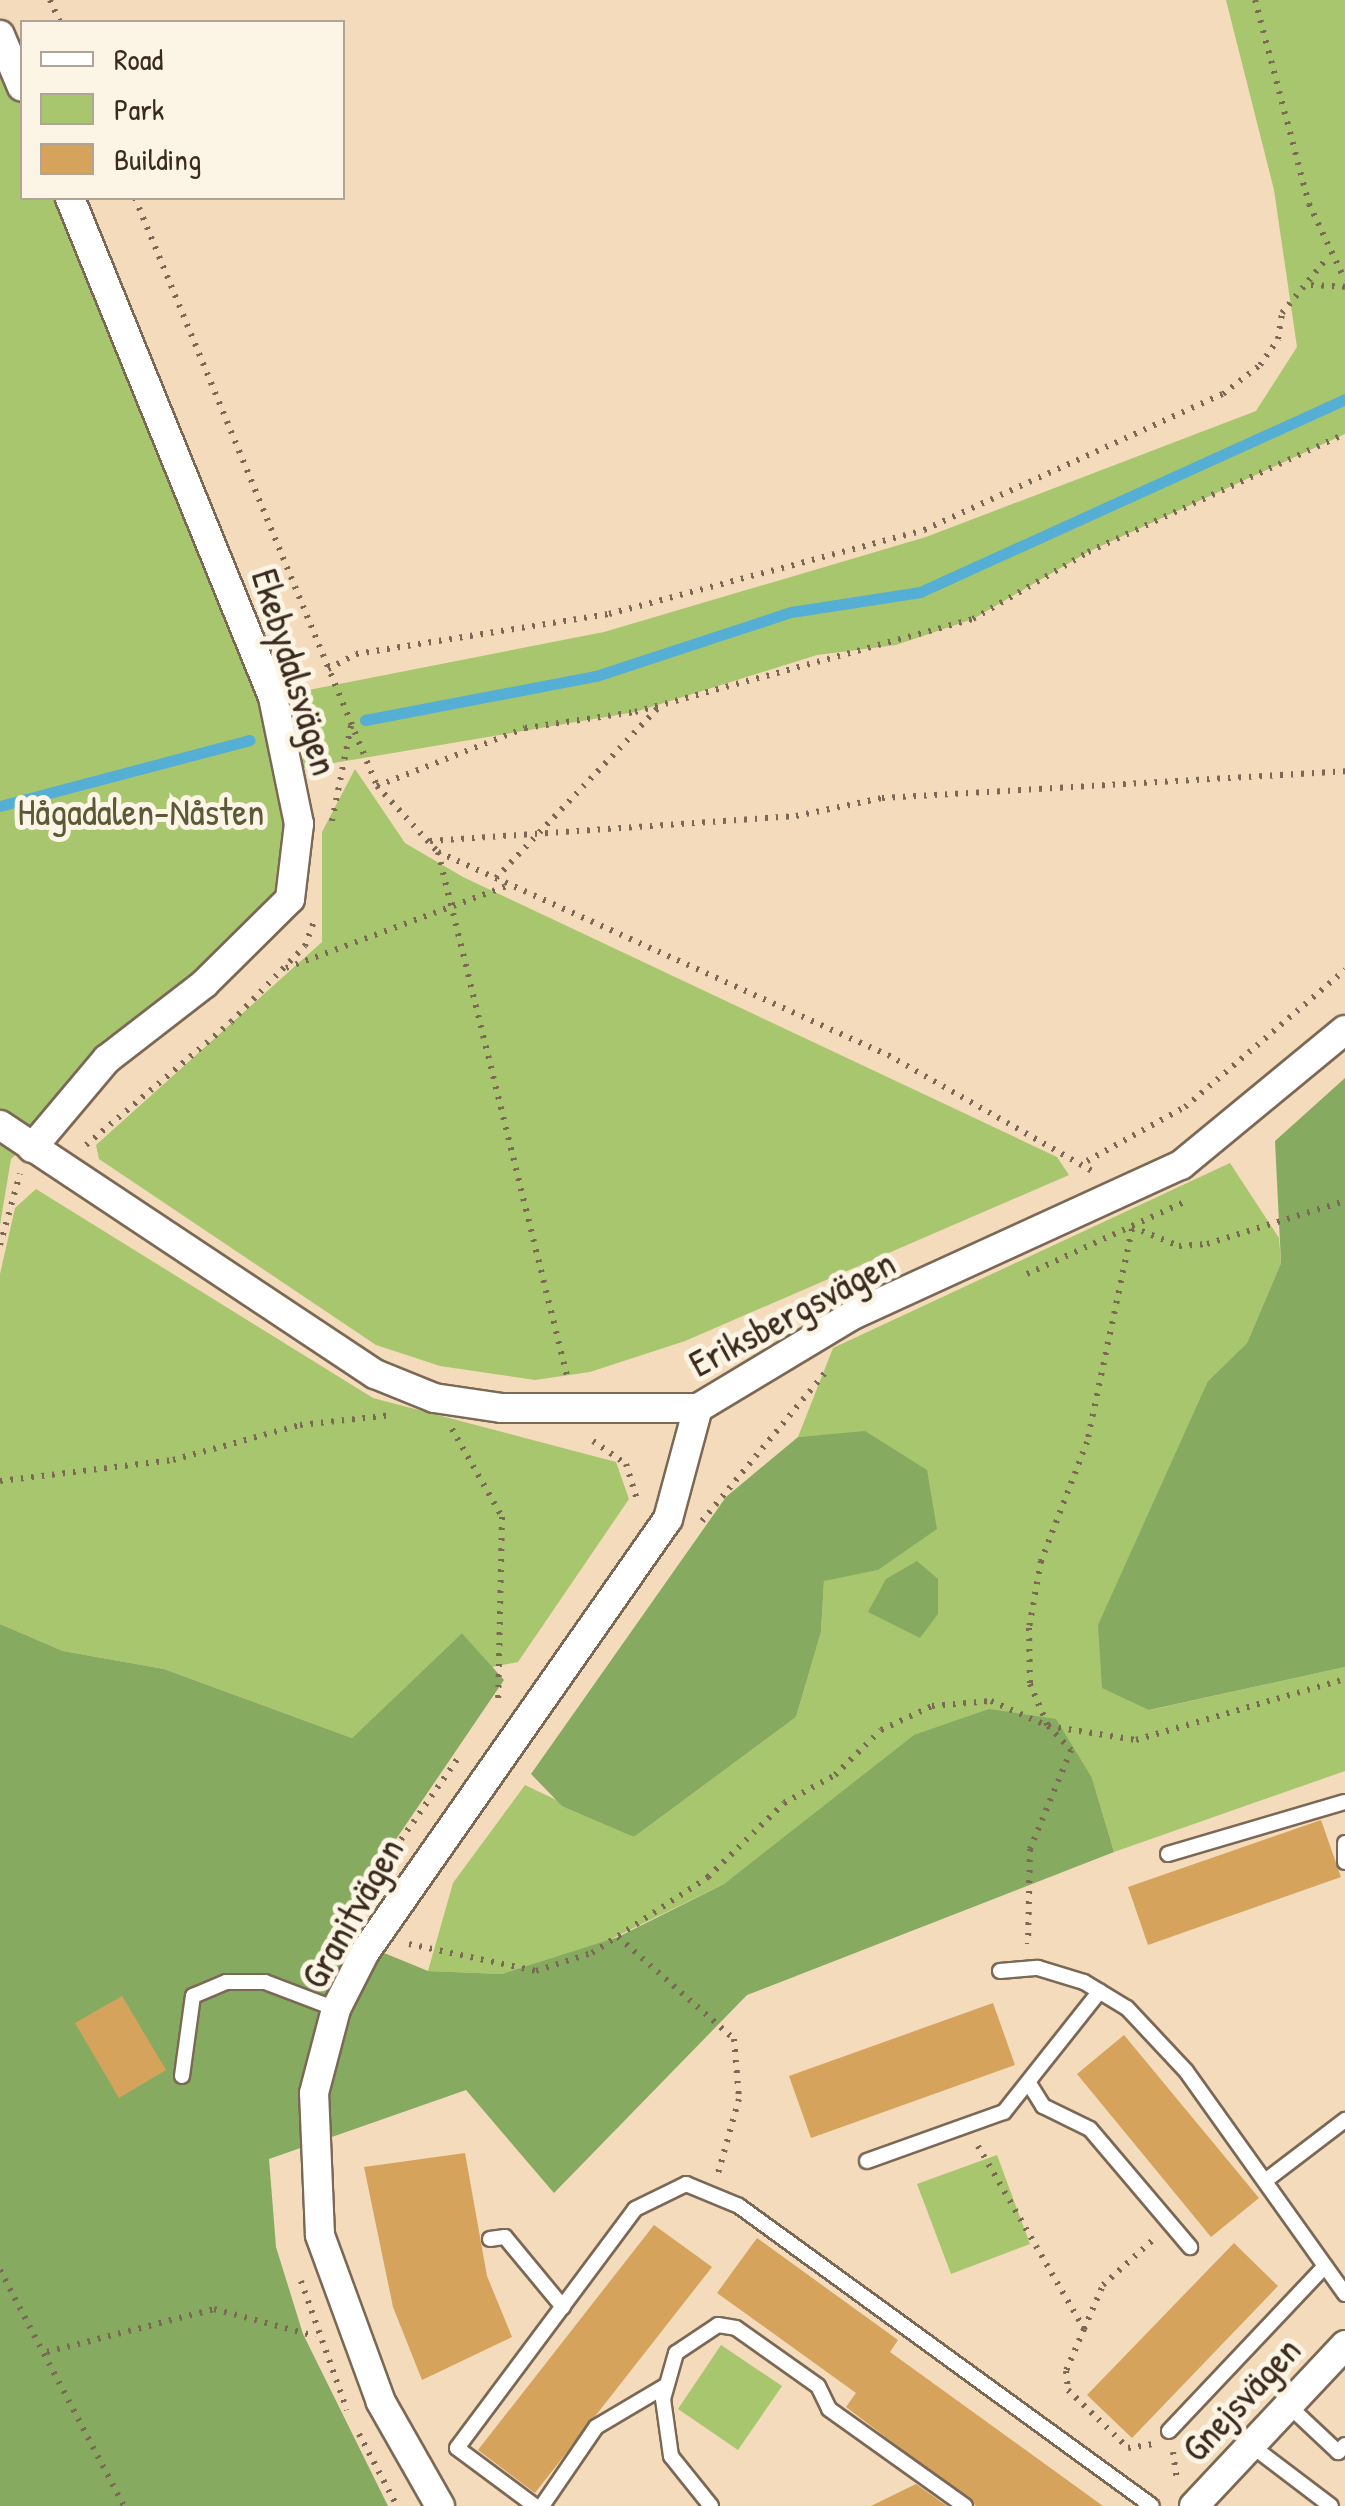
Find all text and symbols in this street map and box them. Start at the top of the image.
legend [20,20,345,200]
text: Road [114,39,163,79]
text: Park [114,89,164,129]
text: Building [114,139,201,179]
street label: Ekebydalsvägen [242,563,348,781]
park label: Hågadalen-Nåsten [17,789,265,835]
street label: Eriksbergsvägen [681,1240,903,1386]
street label: Granitvägen [291,1830,413,1996]
street label: Gnejsvägen [1172,2327,1310,2471]

